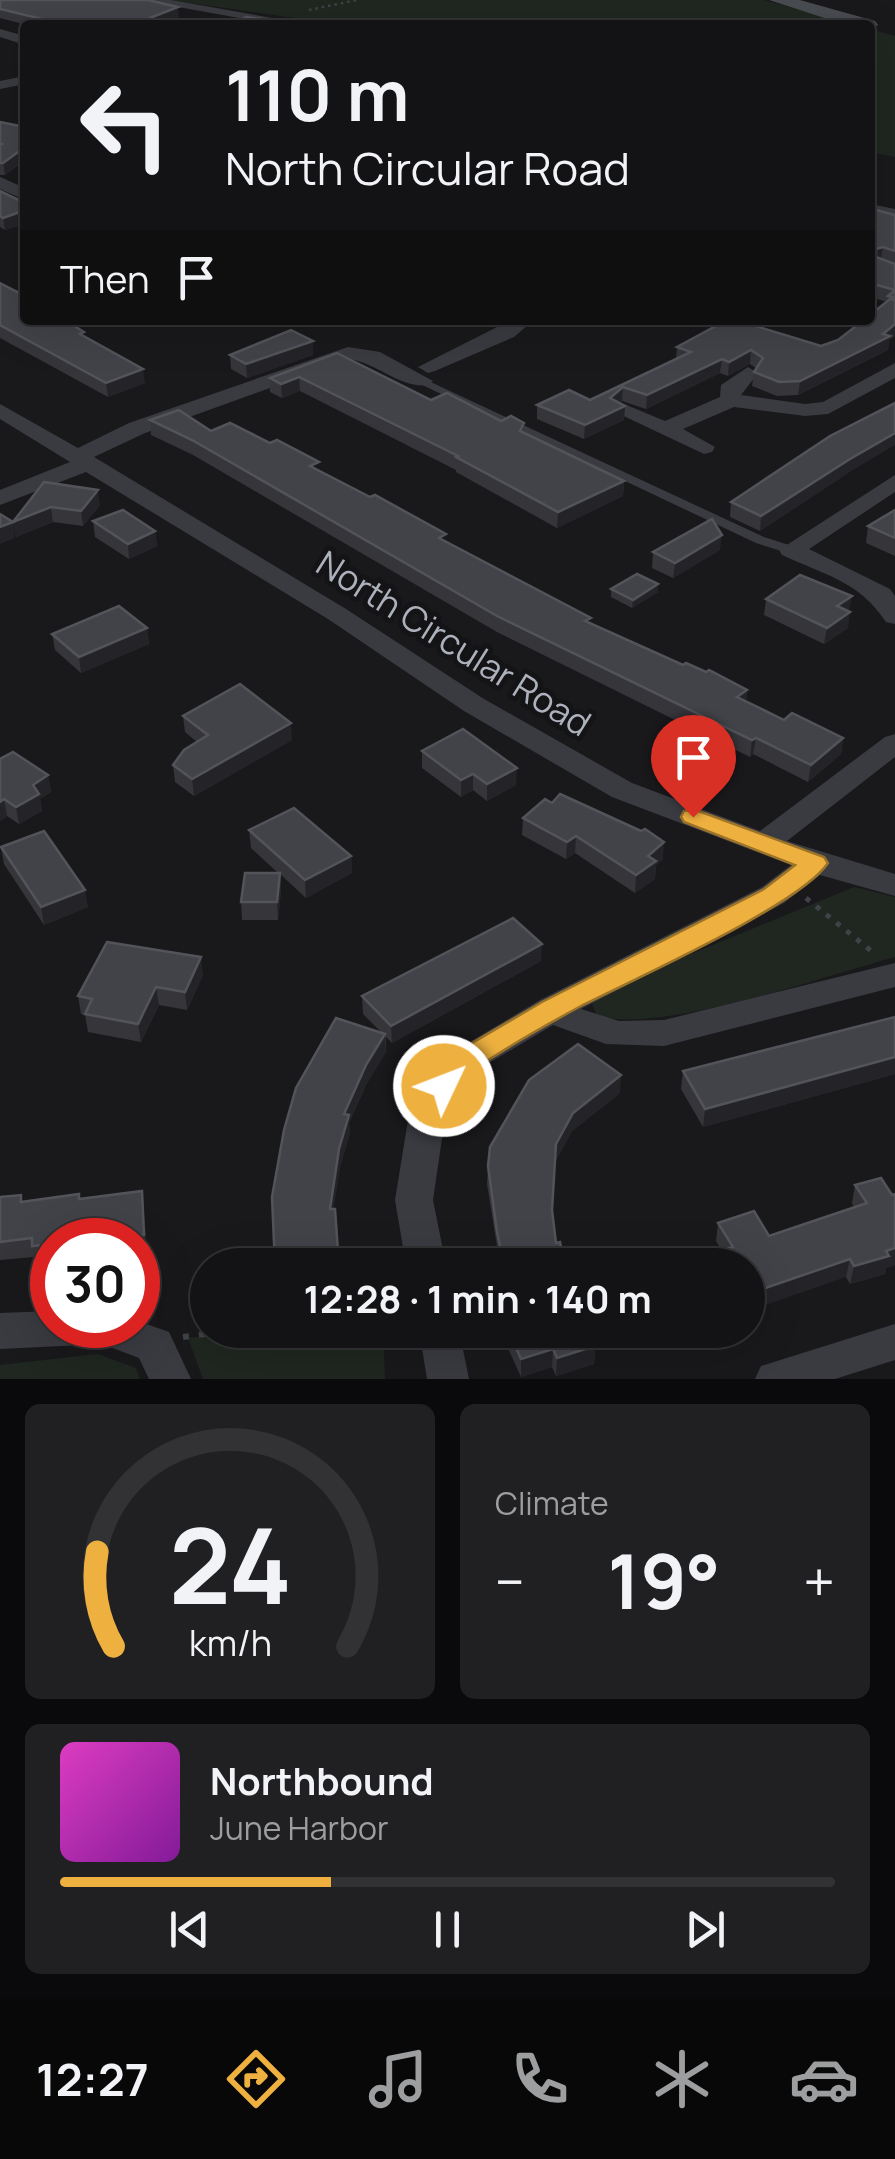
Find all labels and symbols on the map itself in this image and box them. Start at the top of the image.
street label: North Circular Road [308,539,600,747]
pin [651,715,736,818]
position arrow [392,1034,496,1138]
speed limit sign: 30 [30,1218,160,1348]

